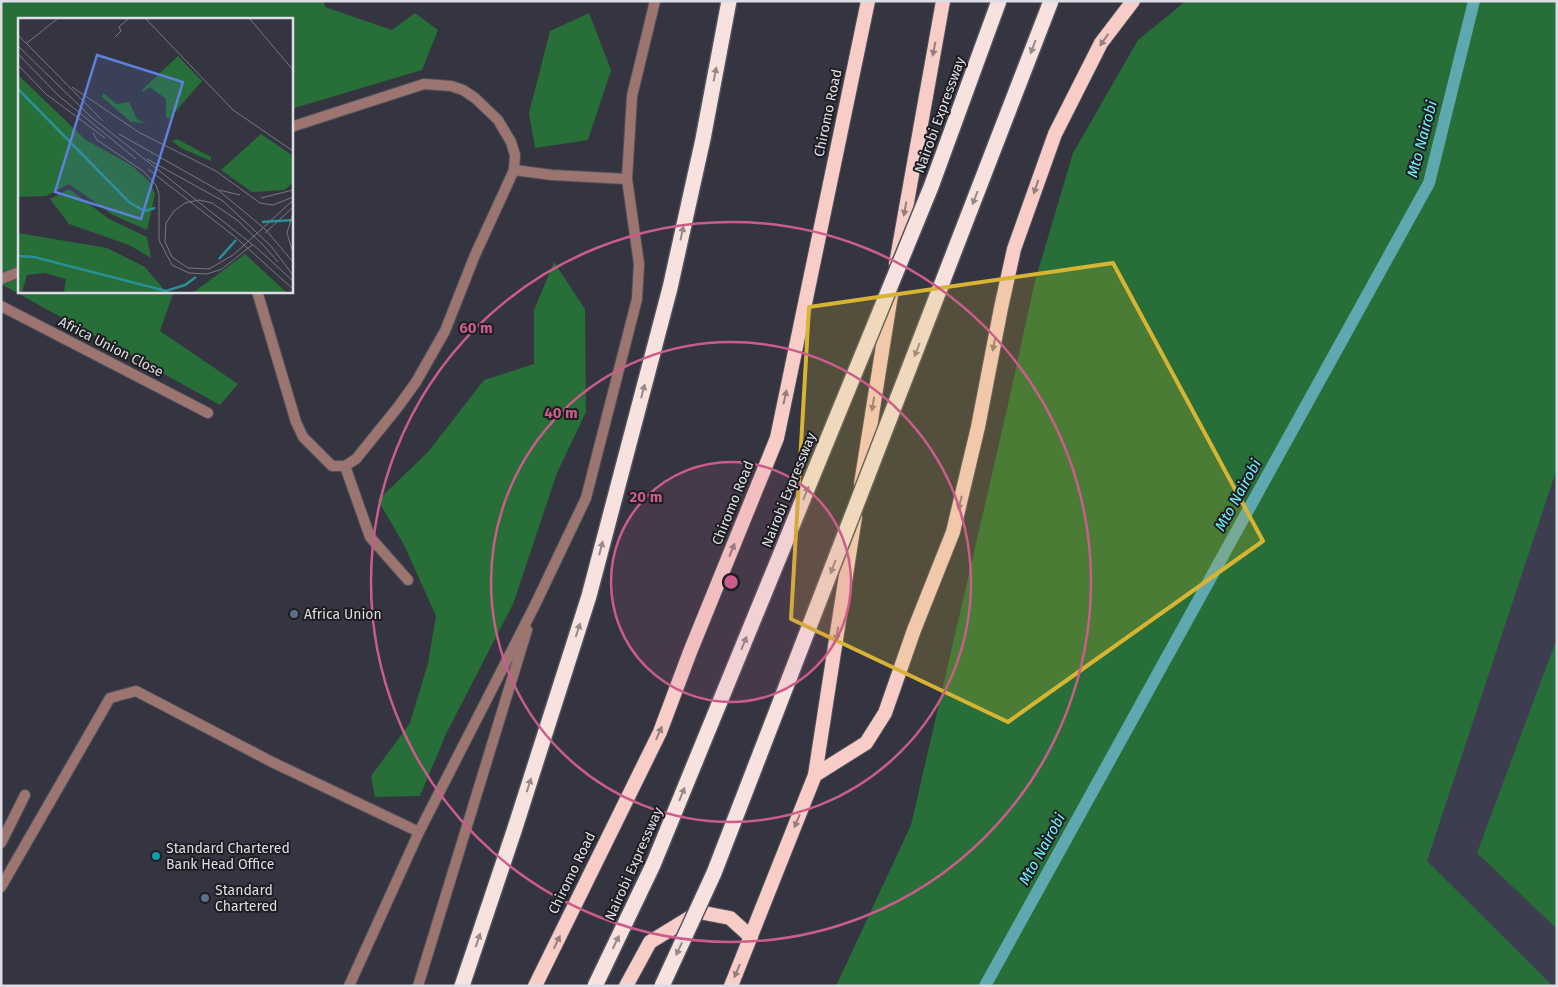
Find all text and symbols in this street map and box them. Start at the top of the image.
inset map [18,18,292,292]
one-way arrow [1099,33,1108,47]
one-way arrow [1029,40,1037,55]
one-way arrow [929,42,937,58]
street label: Nairobi Expressway [911,54,969,175]
one-way arrow [712,66,720,82]
street label: Chiromo Road [810,68,846,158]
water label: Mto Nairobi [1403,99,1441,179]
one-way arrow [1032,180,1039,195]
one-way arrow [971,191,978,206]
one-way arrow [901,201,909,217]
one-way arrow [678,225,686,241]
street label: Africa Union Close [56,313,166,381]
text: 60 m [459,319,493,337]
one-way arrow [990,336,998,352]
one-way arrow [912,343,920,357]
one-way arrow [639,384,647,399]
one-way arrow [782,388,790,404]
one-way arrow [869,396,877,412]
text: 40 m [544,404,578,422]
street label: Nairobi Expressway [758,430,820,550]
water label: Mto Nairobi [1211,456,1265,534]
street label: Chiromo Road [708,458,758,548]
one-way arrow [802,486,810,500]
text: 20 m [630,488,662,506]
one-way arrow [956,495,964,510]
one-way arrow [598,541,606,556]
one-way arrow [728,543,736,557]
one-way arrow [829,560,837,575]
centre of rings [722,573,740,591]
place label: Africa Union [304,606,382,623]
marker: Africa Union [288,608,300,620]
one-way arrow [575,623,582,638]
one-way arrow [833,626,841,642]
one-way arrow [740,635,748,650]
one-way arrow [655,726,663,740]
one-way arrow [525,778,533,793]
one-way arrow [679,787,687,801]
street label: Nairobi Expressway [601,805,667,923]
water label: Mto Nairobi [1015,810,1069,888]
one-way arrow [793,814,801,828]
street label: Chiromo Road [545,829,599,917]
place label: Standard Chartered Bank Head Office [166,840,290,873]
marker: Standard Chartered Bank Head Office [150,850,162,862]
place label: Standard Chartered [215,882,277,915]
marker: Standard Chartered [199,892,211,904]
one-way arrow [474,932,482,947]
one-way arrow [553,935,561,949]
one-way arrow [612,935,620,949]
one-way arrow [675,942,683,956]
one-way arrow [732,964,740,979]

